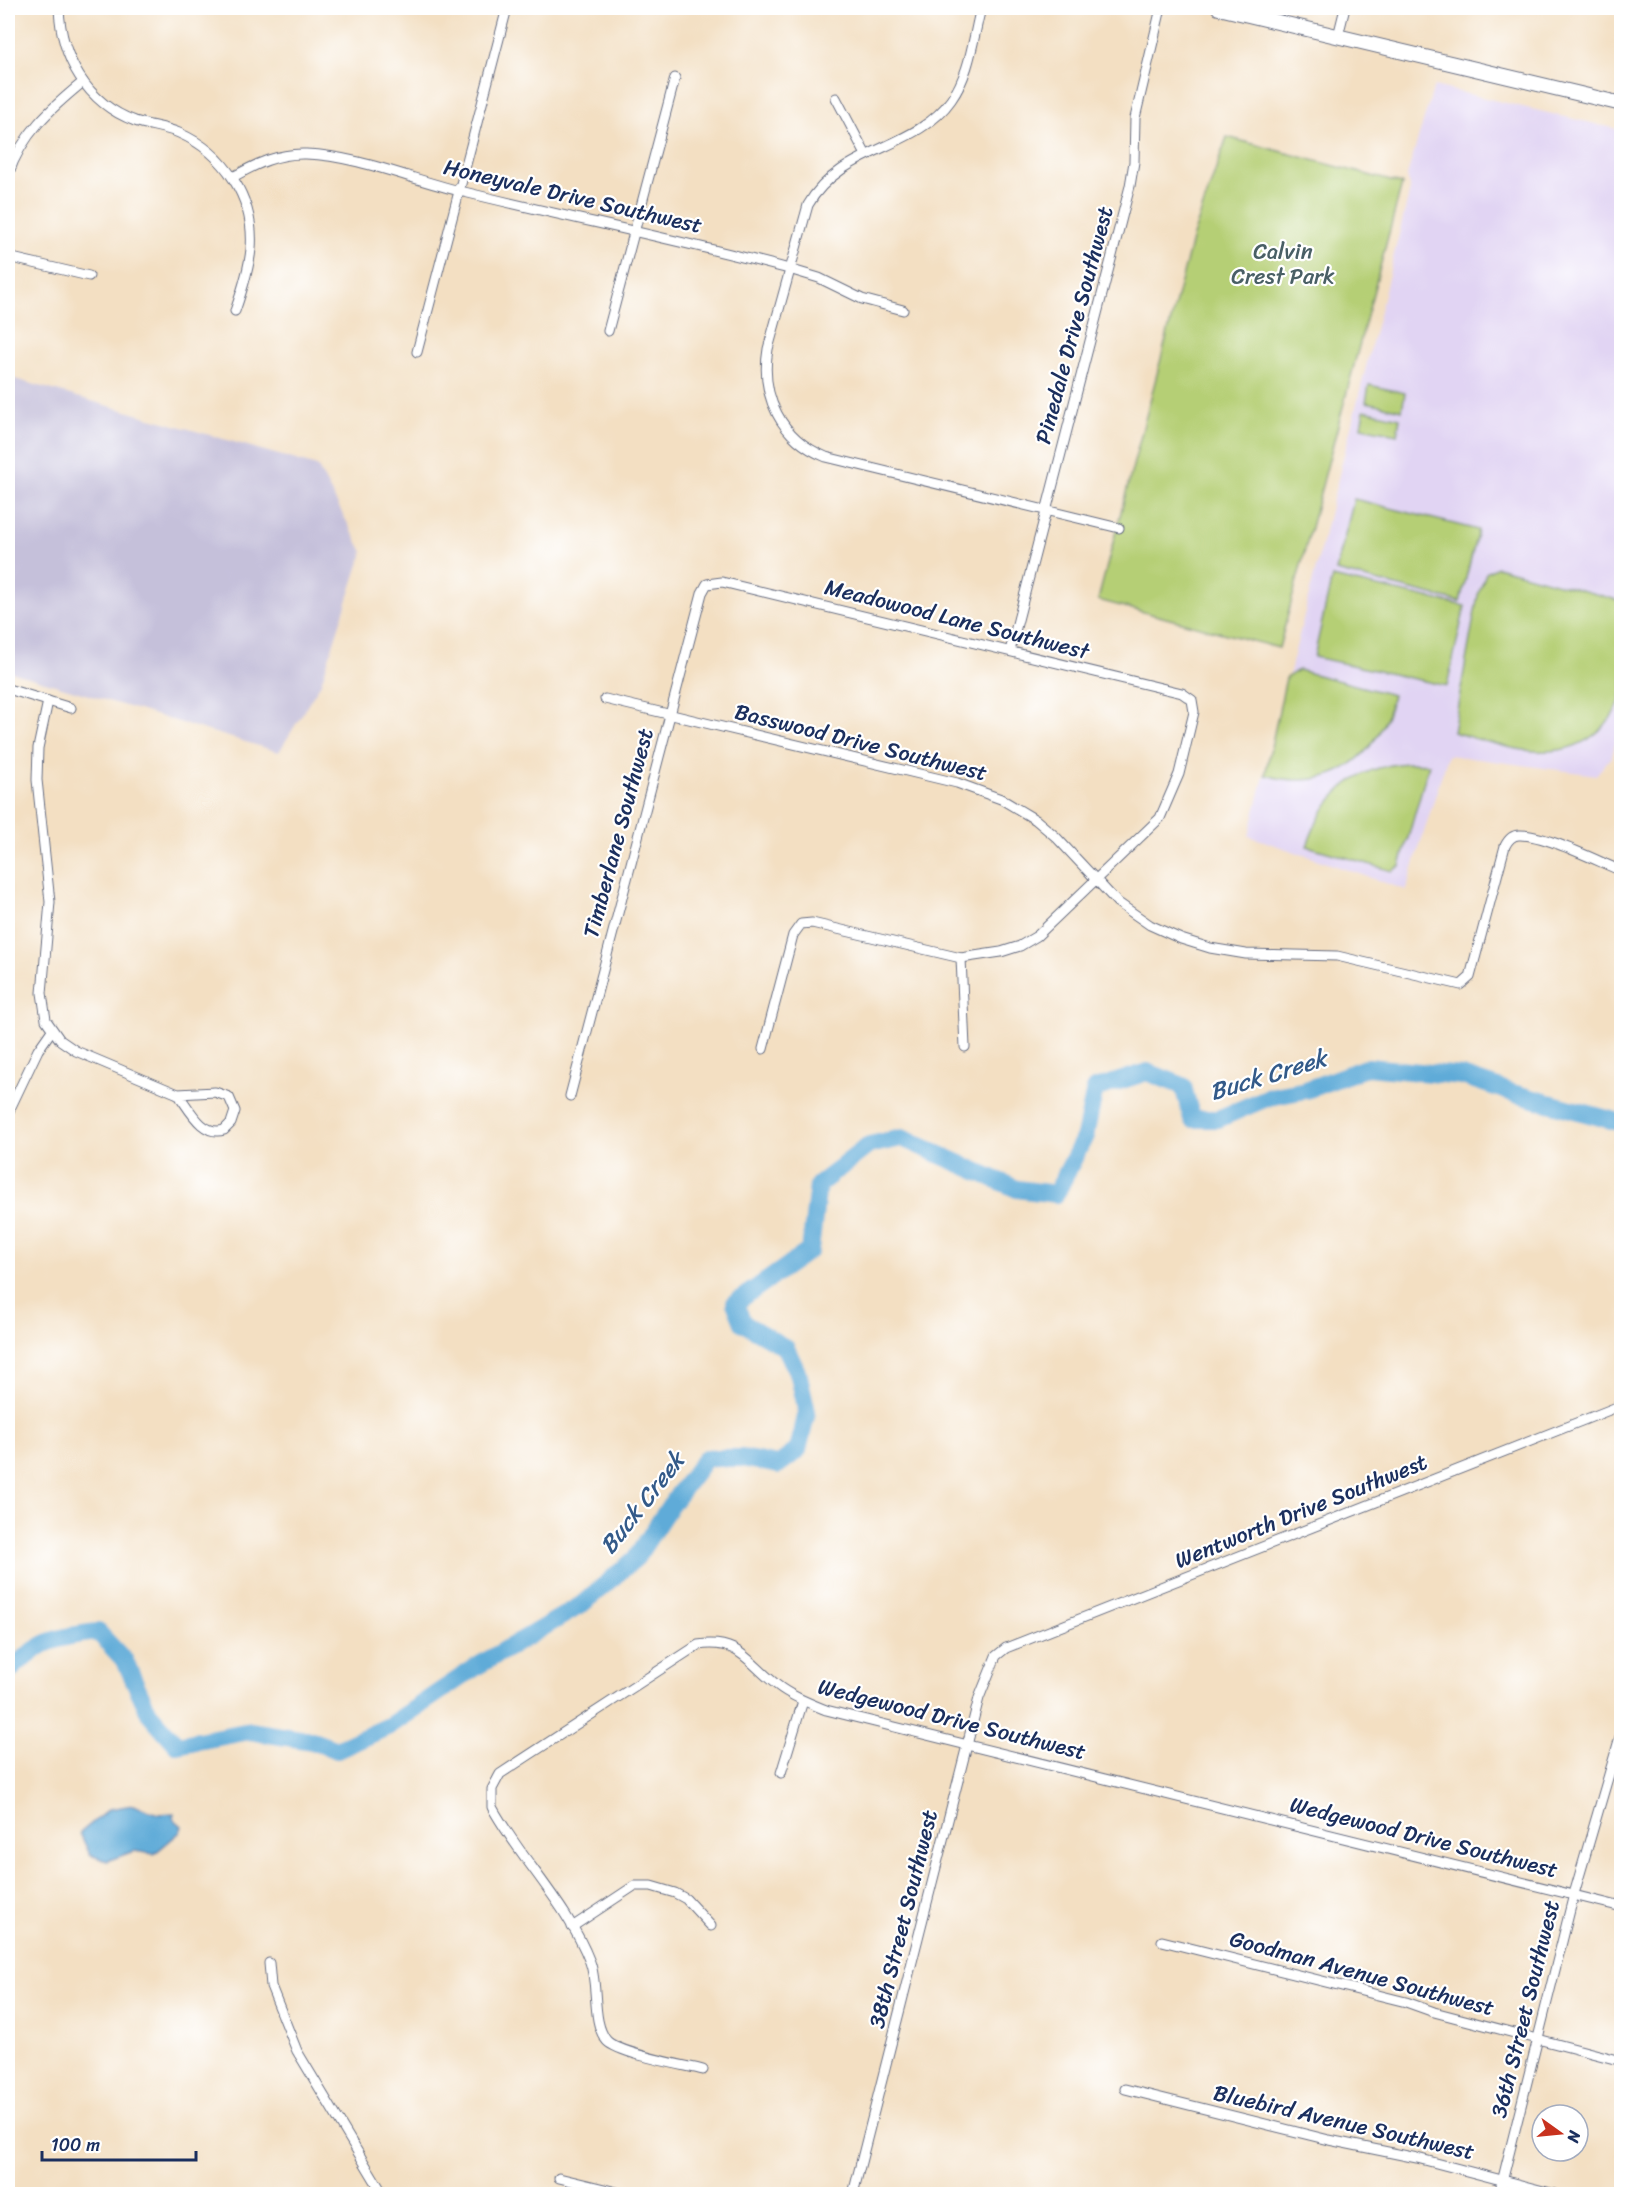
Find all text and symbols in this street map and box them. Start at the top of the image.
street label: Honeyvale Drive Southwest [440,147,706,245]
street label: Pinedale Drive Southwest [1023,201,1125,448]
park label: Calvin Crest Park [1231,232,1335,296]
street label: Meadowood Lane Southwest [821,567,1094,671]
street label: Basswood Drive Southwest [731,692,992,792]
street label: Timberlane Southwest [571,723,665,942]
water label: Buck Creek [1204,1036,1335,1113]
water label: Buck Creek [588,1440,698,1563]
street label: Wentworth Drive Southwest [1169,1442,1434,1580]
street label: Wedgewood Drive Southwest [814,1667,1091,1771]
street label: Wedgewood Drive Southwest [1286,1785,1563,1889]
street label: 38th Street Southwest [857,1805,949,2032]
street label: 36th Street Southwest [1479,1896,1571,2122]
street label: Goodman Avenue Southwest [1225,1919,1499,2027]
street label: Bluebird Avenue Southwest [1210,2073,1479,2171]
north arrow [1530,2103,1590,2163]
scale bar [42,2124,196,2162]
text: N [1558,2127,1590,2147]
text: 100 m [51,2129,100,2161]

